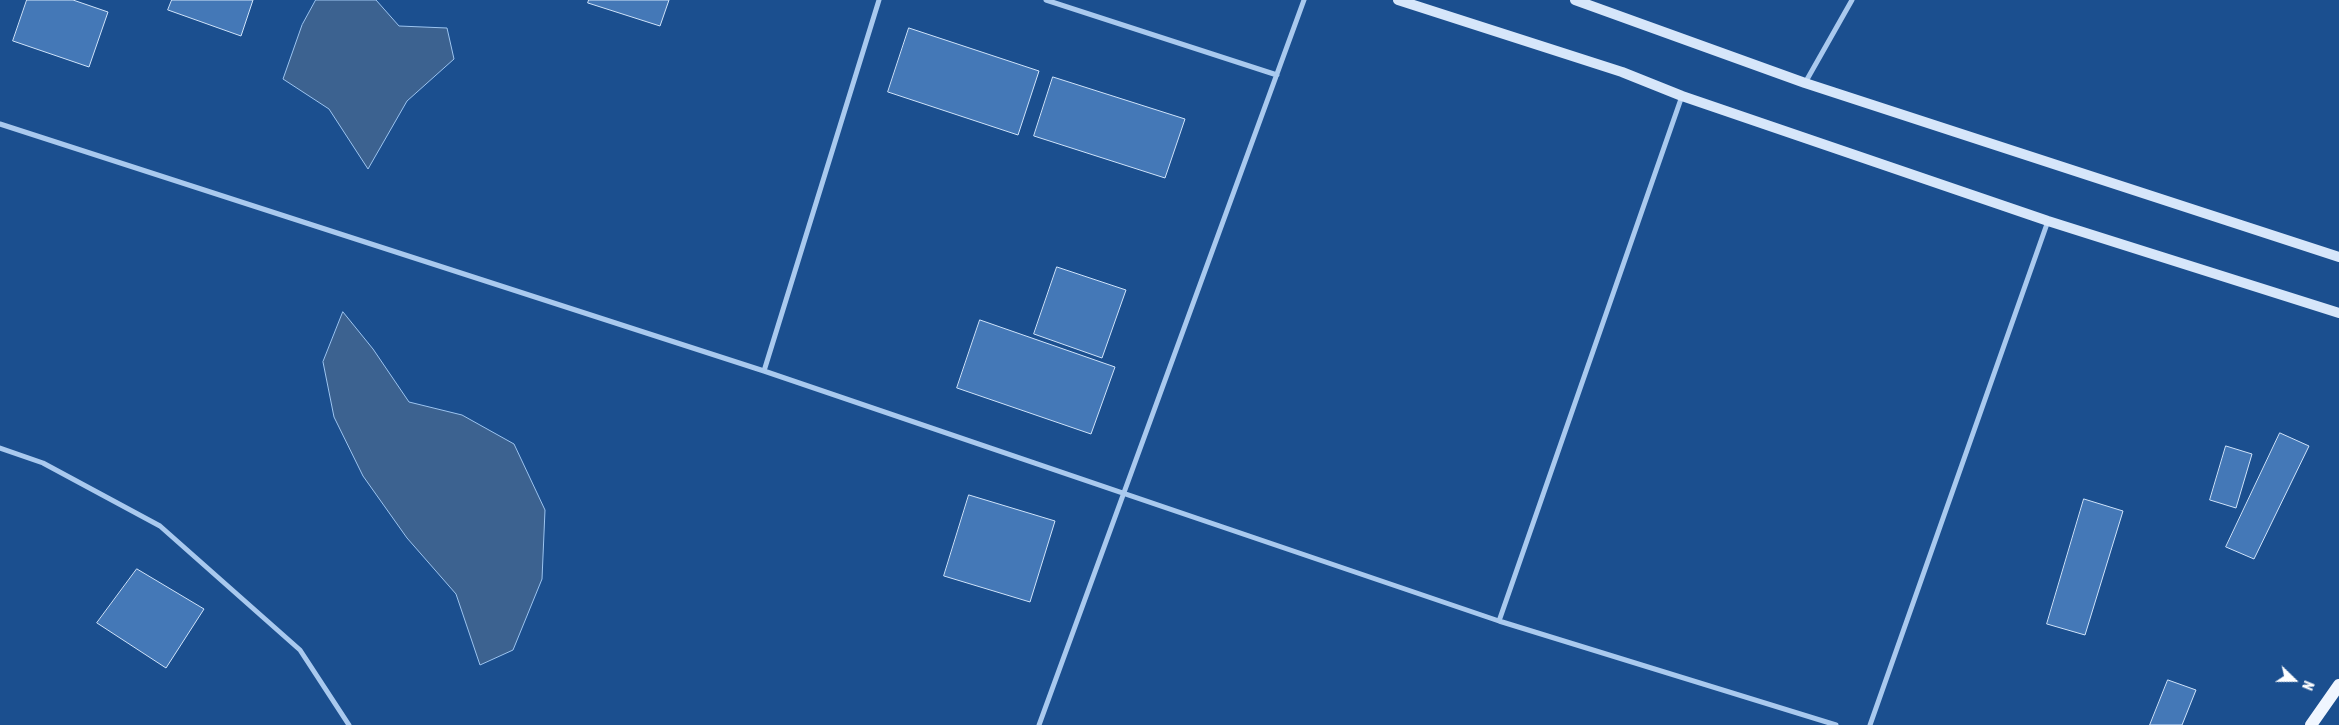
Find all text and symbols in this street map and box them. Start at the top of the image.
north arrow [2269,655,2319,705]
text: N [2299,679,2317,692]

